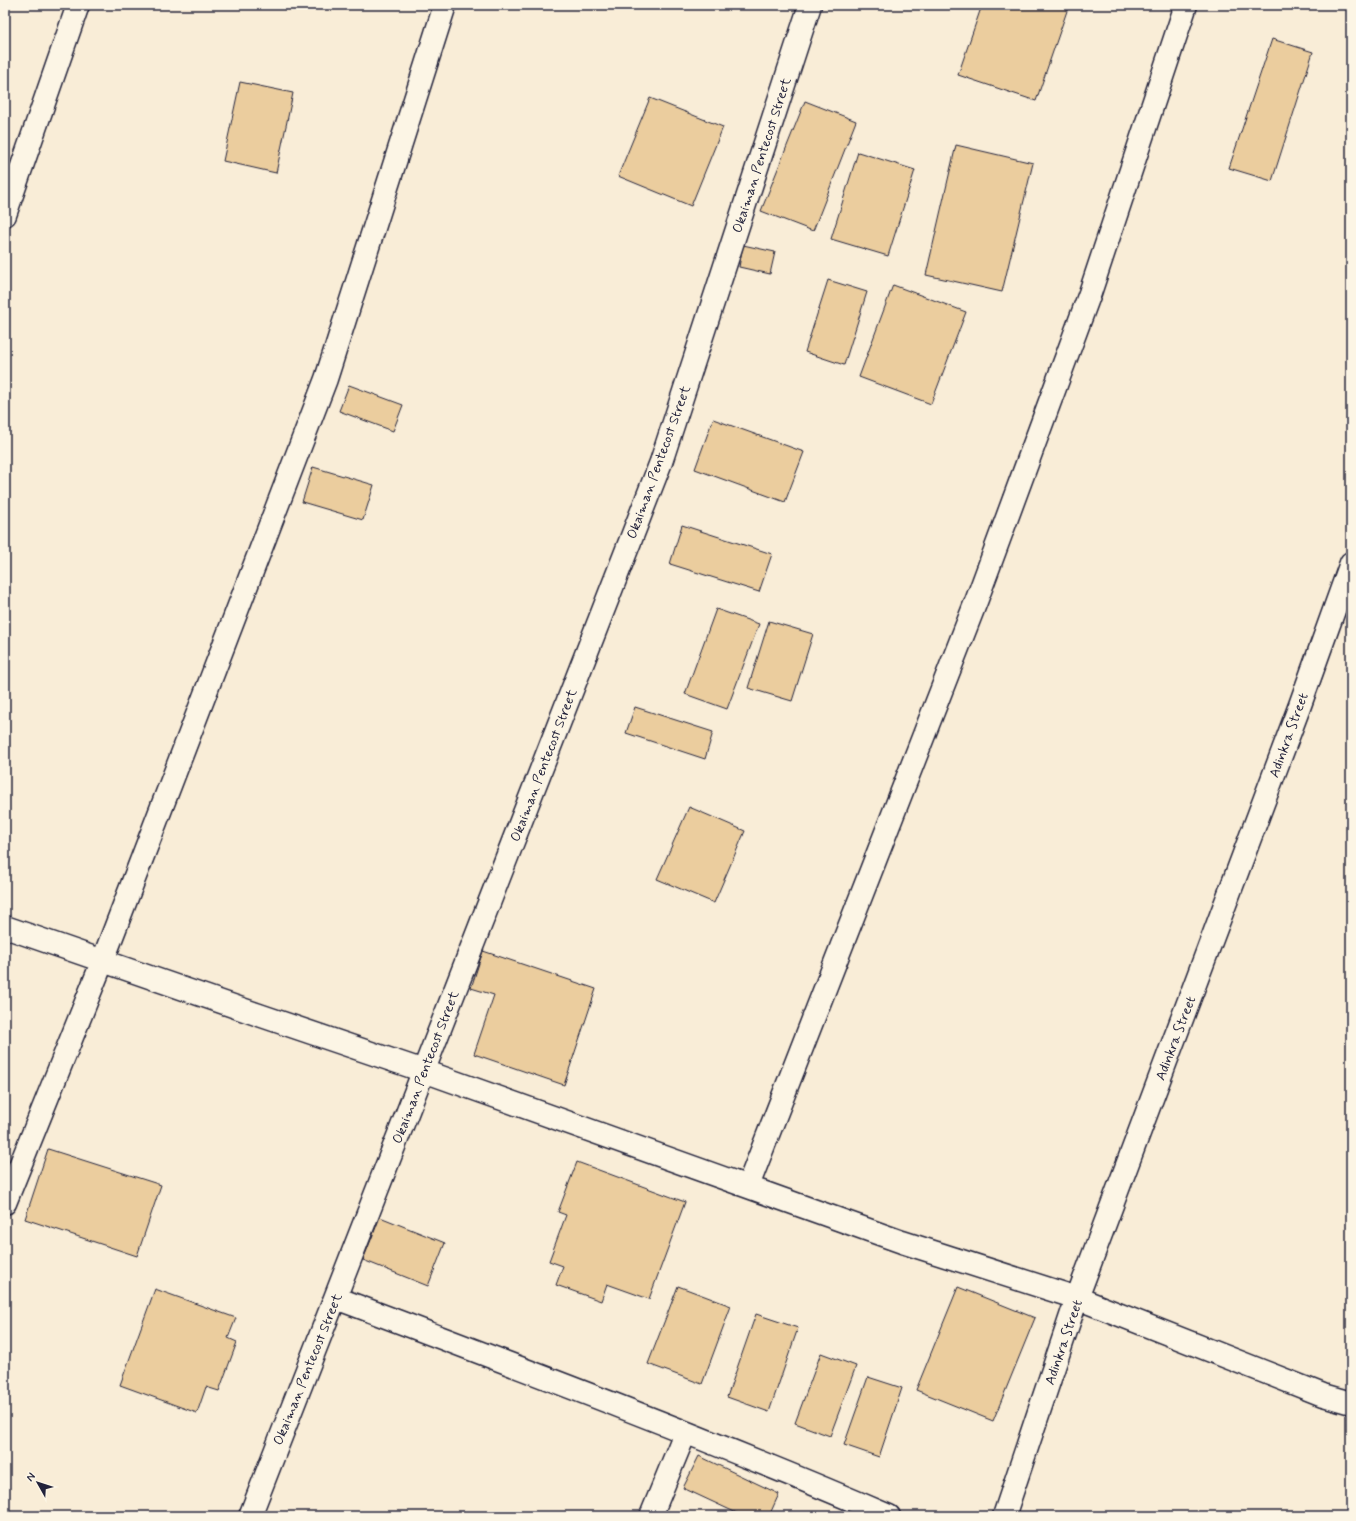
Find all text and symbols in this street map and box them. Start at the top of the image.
street label: Okaiman Pentecost Street [728,75,796,235]
street label: Okaiman Pentecost Street [623,382,695,542]
street label: Okaiman Pentecost Street [506,686,582,844]
street label: Adinkra Street [1265,690,1313,780]
street label: Okaiman Pentecost Street [388,988,464,1146]
street label: Adinkra Street [1152,994,1200,1083]
street label: Okaiman Pentecost Street [269,1290,347,1448]
street label: Adinkra Street [1041,1297,1087,1387]
north arrow [18,1463,58,1503]
text: N [23,1470,39,1485]

